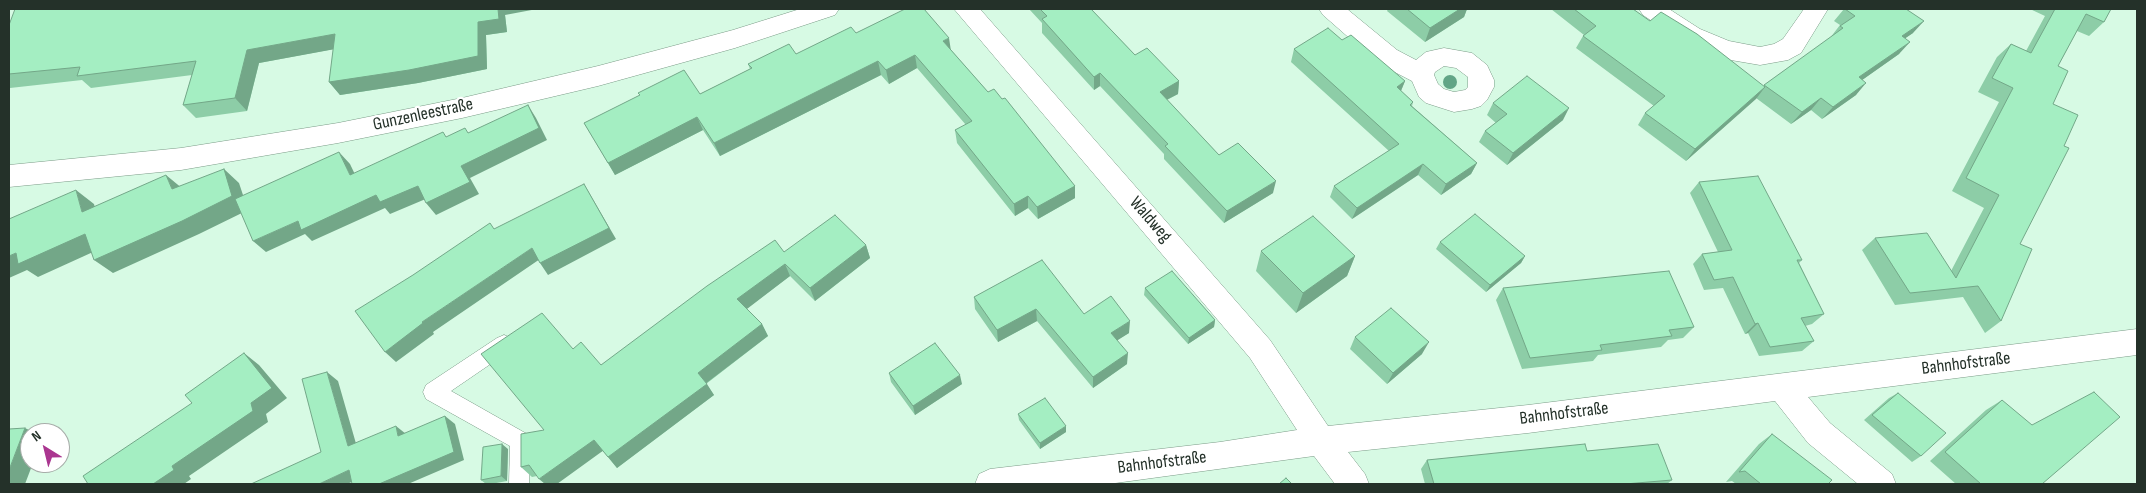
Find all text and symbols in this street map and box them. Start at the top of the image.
street label: Gunzenleestraße [371,94,475,136]
street label: Waldweg [1124,193,1176,247]
street label: Bahnhofstraße [1920,348,2012,380]
street label: Bahnhofstraße [1518,398,1610,430]
north arrow [20,423,70,473]
text: N [28,427,44,445]
street label: Bahnhofstraße [1116,447,1208,479]

